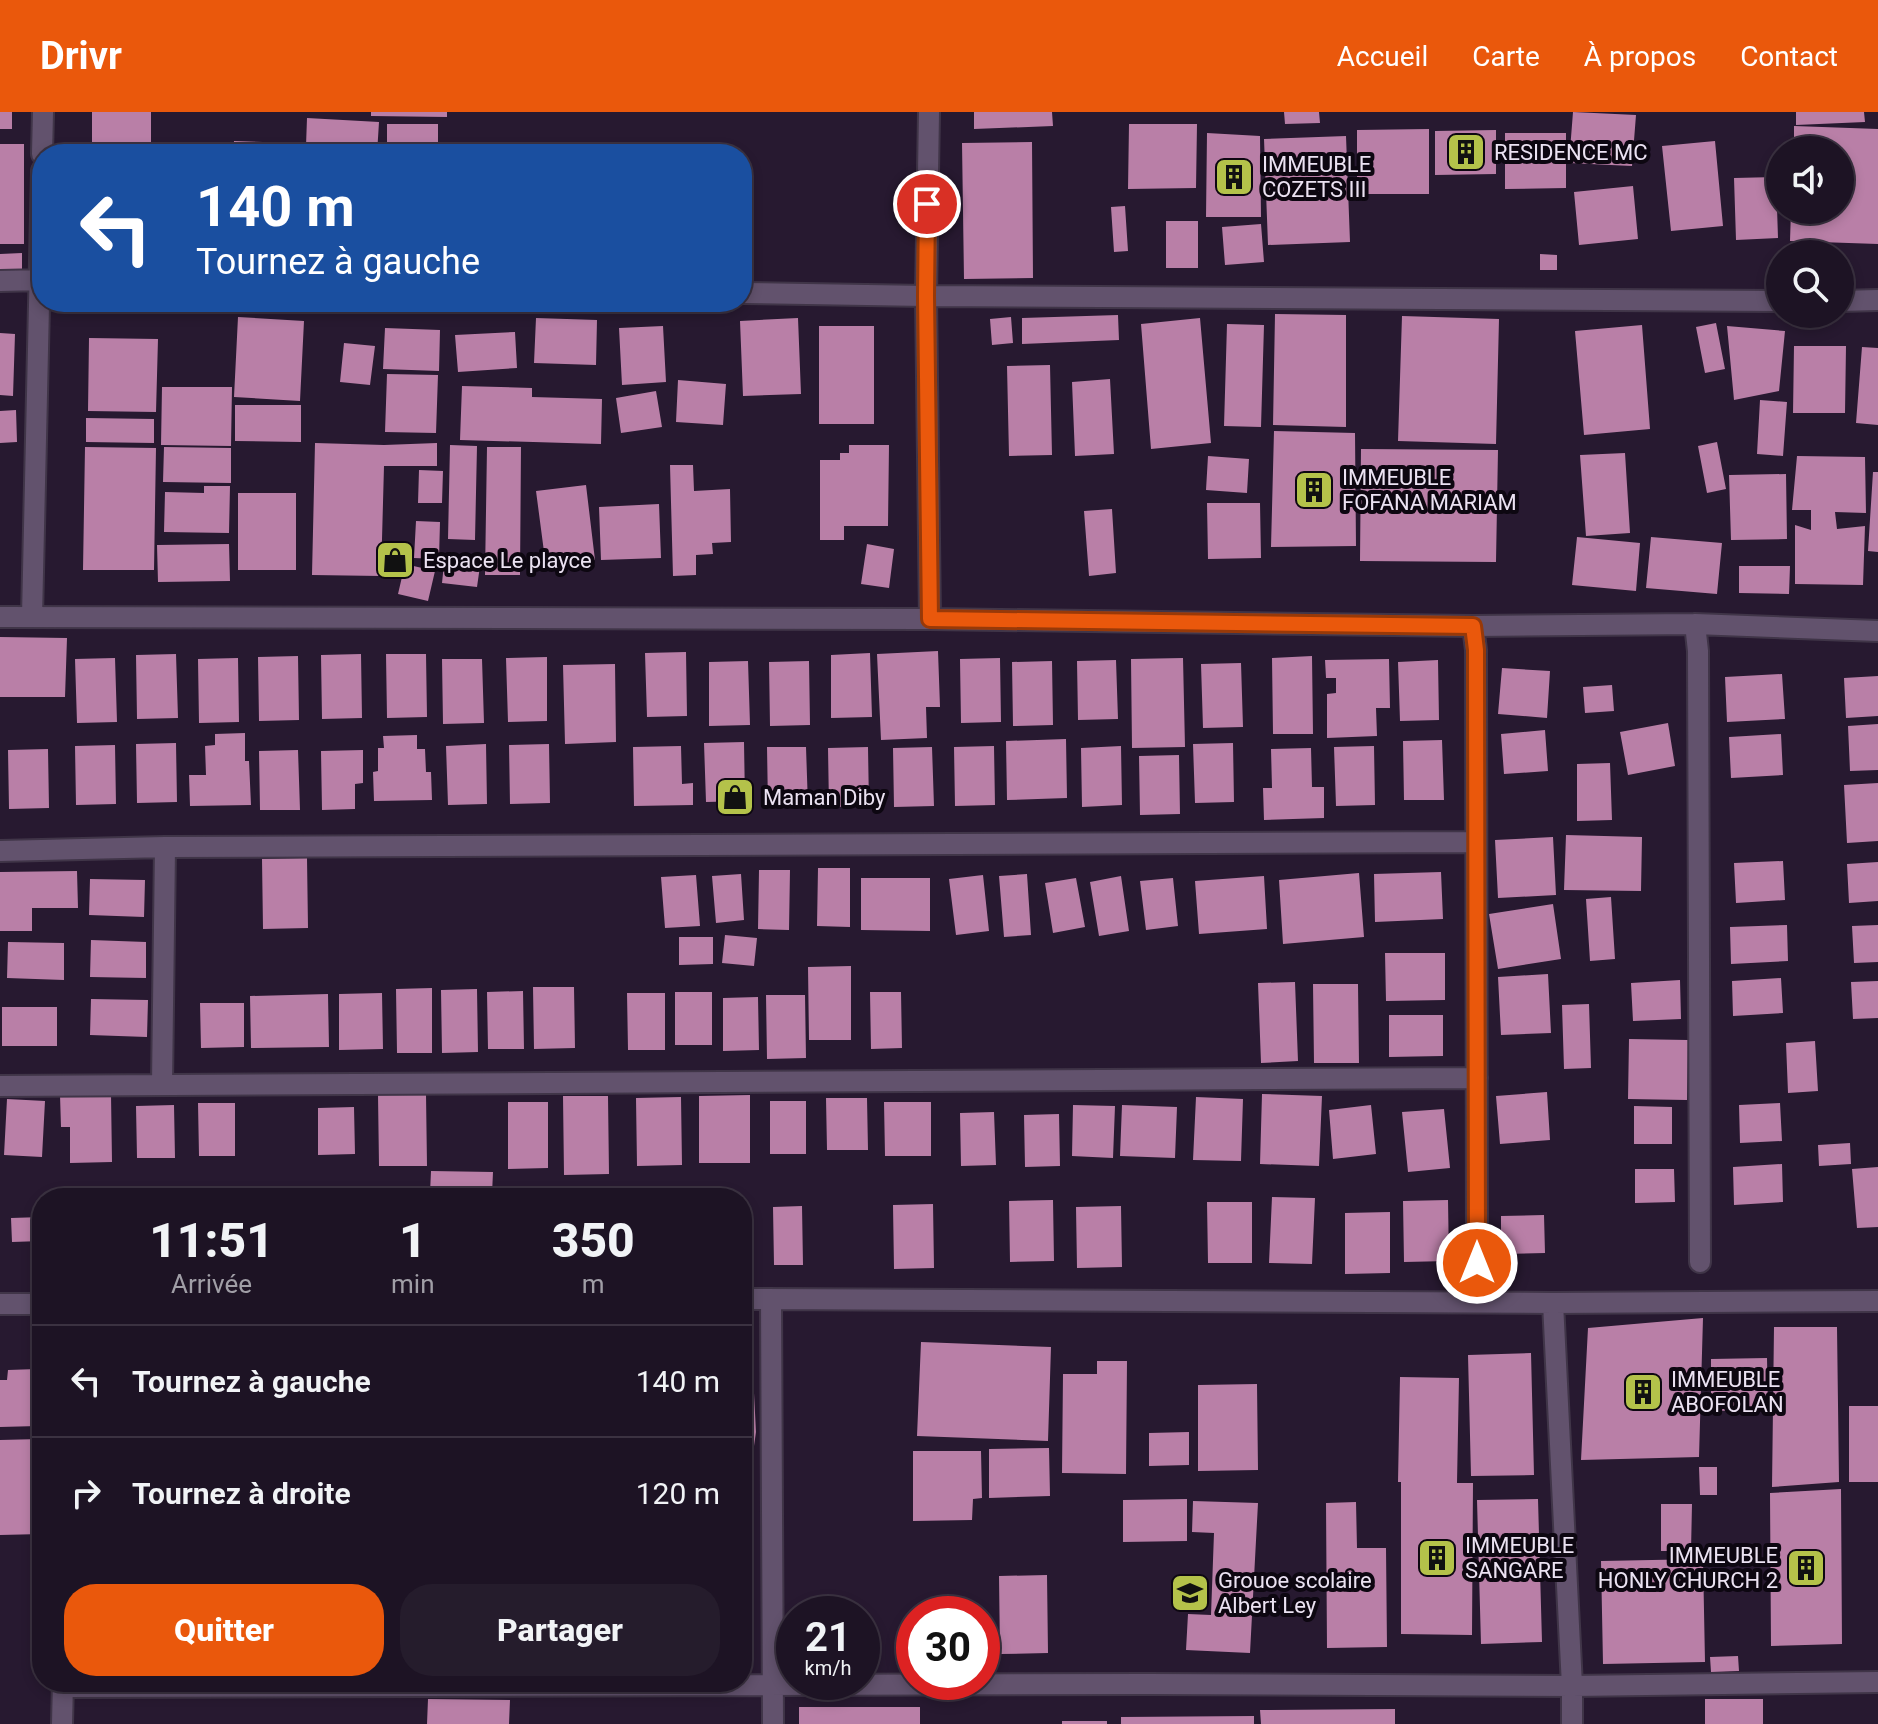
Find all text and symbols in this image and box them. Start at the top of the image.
text: Drivr [40,34,122,78]
text: Accueil [1337,40,1428,73]
text: Carte [1472,40,1540,73]
text: À propos [1584,40,1696,73]
text: Contact [1740,40,1838,73]
building icon: RESIDENCE MC [1445,131,1487,173]
map controls [1766,136,1854,328]
button: sound [1766,136,1854,224]
place label: RESIDENCE MC [1494,140,1648,165]
place label: IMMEUBLE COZETS III [1262,152,1371,202]
building icon: IMMEUBLE COZETS III [1213,156,1255,198]
pin [893,170,961,238]
text: 140 m [196,174,355,240]
icon: left [64,176,168,280]
icon: arrive [905,182,949,226]
button: search [1766,240,1854,328]
text: Tournez à gauche [196,241,480,283]
place label: IMMEUBLE FOFANA MARIAM [1342,465,1517,515]
building icon: IMMEUBLE FOFANA MARIAM [1293,469,1335,511]
shop icon: Espace Le playce [374,539,416,581]
place label: Espace Le playce [423,548,592,573]
shop icon: Maman Diby [714,776,756,818]
place label: Maman Diby [763,785,886,810]
text: 11:51 [149,1212,274,1269]
text: 1 [399,1212,427,1269]
text: 350 [552,1212,635,1269]
position arrow [1435,1221,1519,1305]
text: Arrivée [171,1269,252,1299]
text: min [391,1269,435,1299]
text: m [582,1269,605,1299]
icon: left [64,1359,108,1403]
text: Tournez à gauche [132,1364,371,1399]
text: 140 m [636,1364,720,1399]
place label: IMMEUBLE ABOFOLAN [1671,1367,1784,1417]
building icon: IMMEUBLE ABOFOLAN [1622,1371,1664,1413]
icon: right [64,1471,108,1515]
text: Tournez à droite [132,1476,351,1511]
text: 120 m [636,1476,720,1511]
place label: IMMEUBLE SANGARE [1465,1533,1574,1583]
building icon: IMMEUBLE SANGARE [1416,1537,1458,1579]
place label: IMMEUBLE HONLY CHURCH 2 [1598,1543,1778,1593]
building icon: IMMEUBLE HONLY CHURCH 2 [1785,1547,1827,1589]
place label: Grouoe scolaire Albert Ley [1218,1568,1372,1618]
school or university icon: Grouoe scolaire Albert Ley [1169,1572,1211,1614]
button: Quitter [64,1584,384,1676]
button: Partager [400,1584,720,1676]
speed limit sign: 30 [896,1596,1000,1700]
text: 21 [805,1614,851,1661]
text: km/h [805,1656,851,1680]

